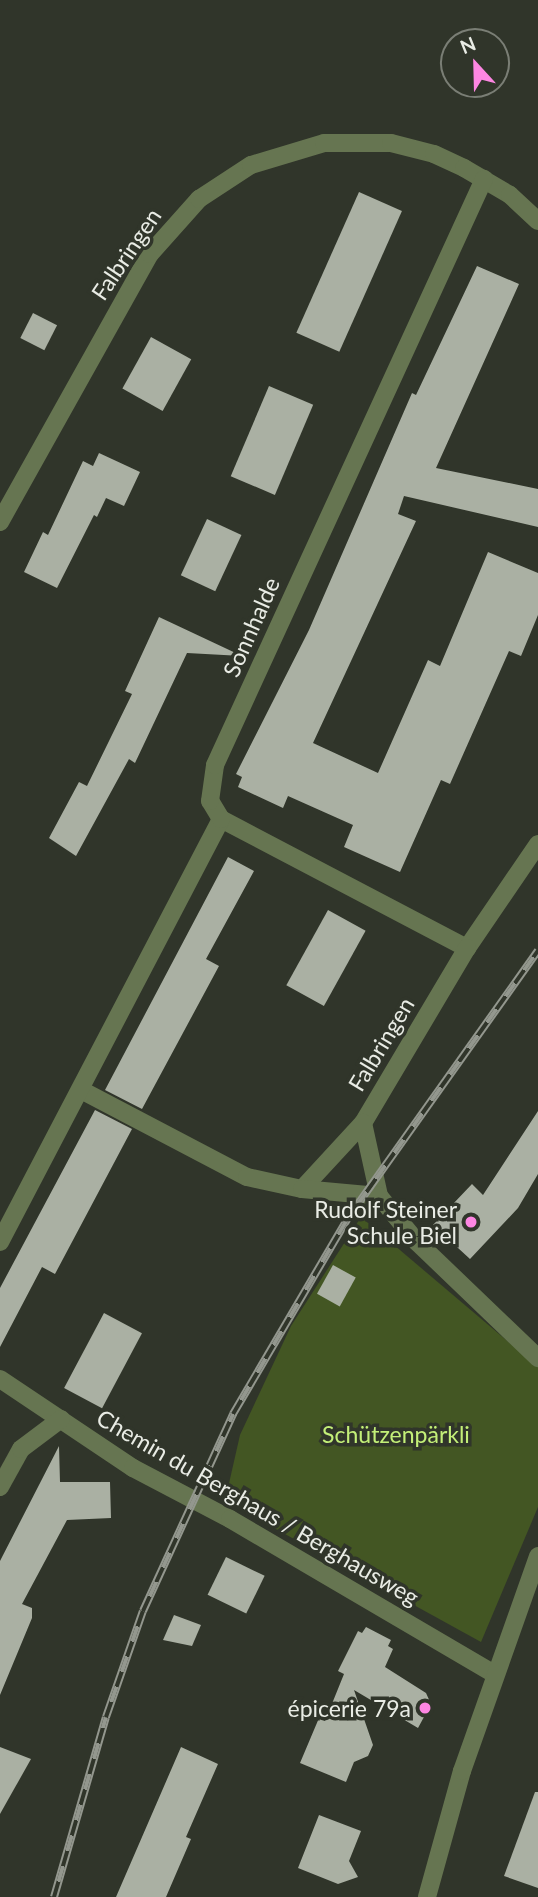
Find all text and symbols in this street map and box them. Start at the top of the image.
north arrow [440,28,510,98]
text: N [457,32,479,58]
street label: Falbringen [85,203,167,305]
street label: Sonnhalde [217,573,285,681]
street label: Falbringen [342,992,420,1096]
place label: Rudolf Steiner Schule Biel [314,1195,457,1249]
marker: Rudolf Steiner Schule Biel [463,1214,479,1230]
street label: Chemin du Berghaus / Berghausweg [92,1403,424,1611]
park label: Schützenpärkli [322,1420,470,1448]
place label: épicerie 79a [287,1694,411,1722]
marker: épicerie 79a [417,1700,433,1716]

